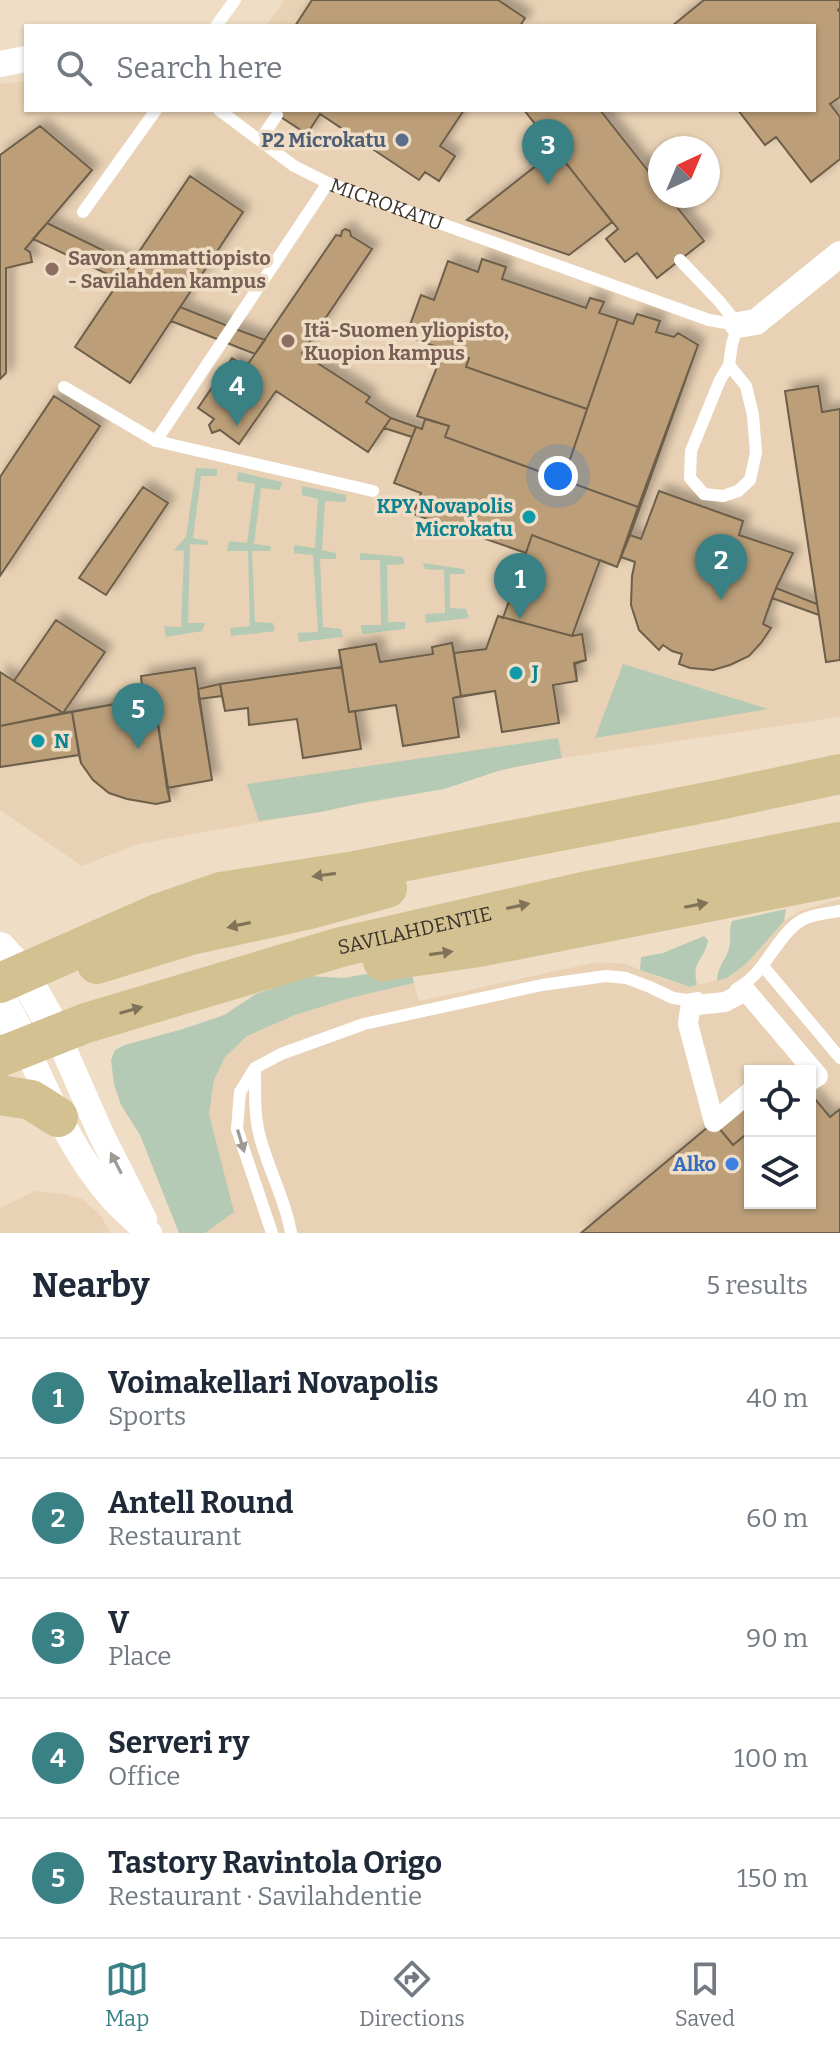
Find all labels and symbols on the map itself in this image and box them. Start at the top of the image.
pin: 3 [522,119,574,185]
place label: P2 Microkatu [261,128,386,152]
marker: P2 Microkatu [393,131,411,149]
north arrow [648,136,720,208]
street label: MICROKATU [327,173,447,235]
place label: Savon ammattiopisto - Savilahden kampus [68,246,271,293]
marker: Savon ammattiopisto - Savilahden kampus [43,260,61,278]
place label: Itä-Suomen yliopisto, Kuopion kampus [304,318,509,365]
marker: Itä-Suomen yliopisto, Kuopion kampus [279,332,297,350]
pin: 4 [211,360,263,426]
your location [538,456,578,496]
place label: KPY Novapolis Microkatu [376,494,513,541]
marker: KPY Novapolis Microkatu [520,508,538,526]
pin: 2 [695,534,747,600]
pin: 1 [494,553,546,619]
place label: J [531,661,539,685]
marker: J [507,664,525,682]
pin: 5 [112,683,164,749]
place label: N [54,729,69,753]
marker: N [29,732,47,750]
one-way arrow [311,869,336,882]
one-way arrow [684,898,709,910]
one-way arrow [506,899,531,912]
street label: SAVILAHDENTIE [335,901,494,959]
one-way arrow [227,919,252,932]
one-way arrow [428,946,453,959]
one-way arrow [119,1003,143,1016]
one-way arrow [235,1129,248,1153]
one-way arrow [109,1152,123,1175]
place label: Alko [673,1152,716,1176]
marker: Alko [723,1155,741,1173]

